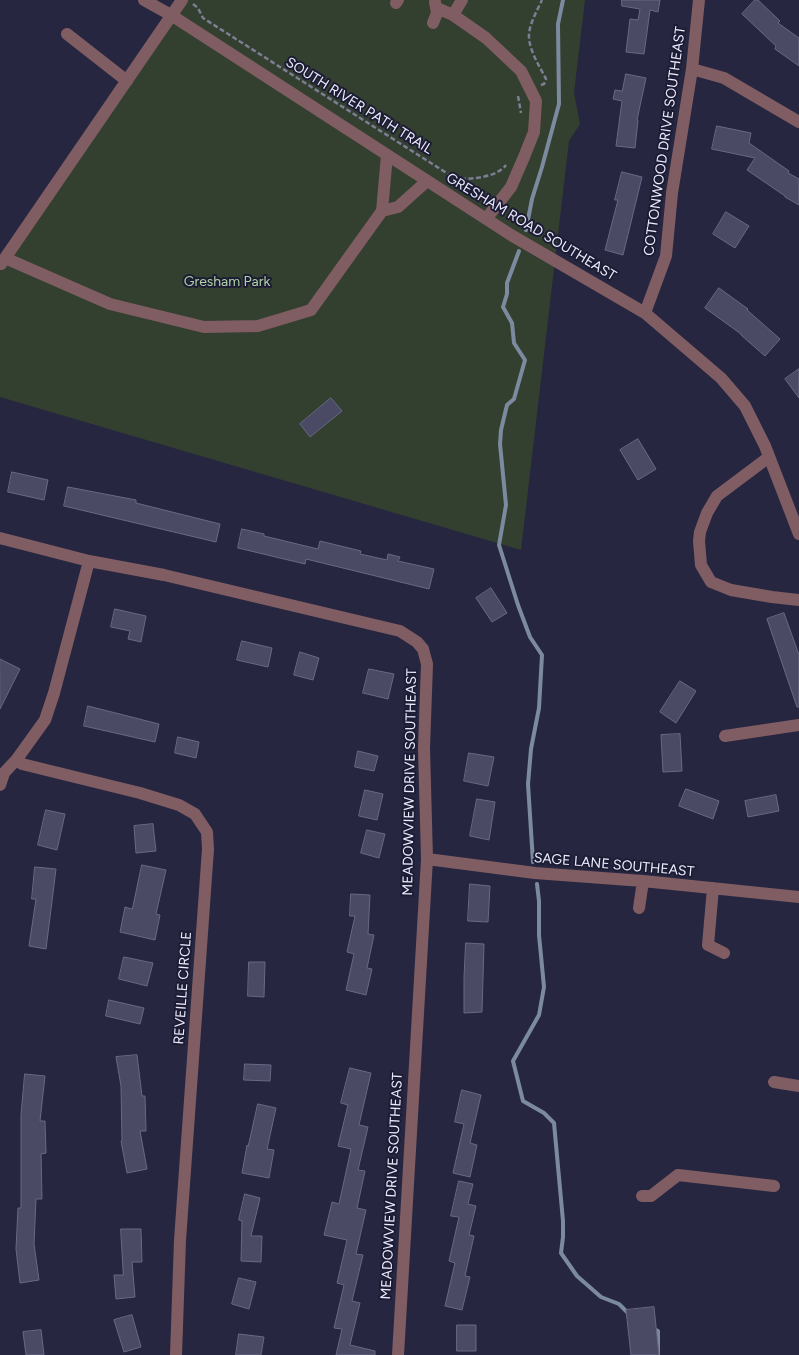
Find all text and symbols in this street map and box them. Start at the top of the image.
street label: COTTONWOOD DRIVE SOUTHEAST [641,25,689,257]
street label: SOUTH RIVER PATH TRAIL [283,54,435,158]
street label: GRESHAM ROAD SOUTHEAST [443,169,619,285]
park label: Gresham Park [184,274,270,290]
street label: MEADOWVIEW DRIVE SOUTHEAST [400,668,420,896]
street label: SAGE LANE SOUTHEAST [533,850,695,880]
street label: REVEILLE CIRCLE [171,931,195,1045]
street label: MEADOWVIEW DRIVE SOUTHEAST [378,1072,406,1300]

